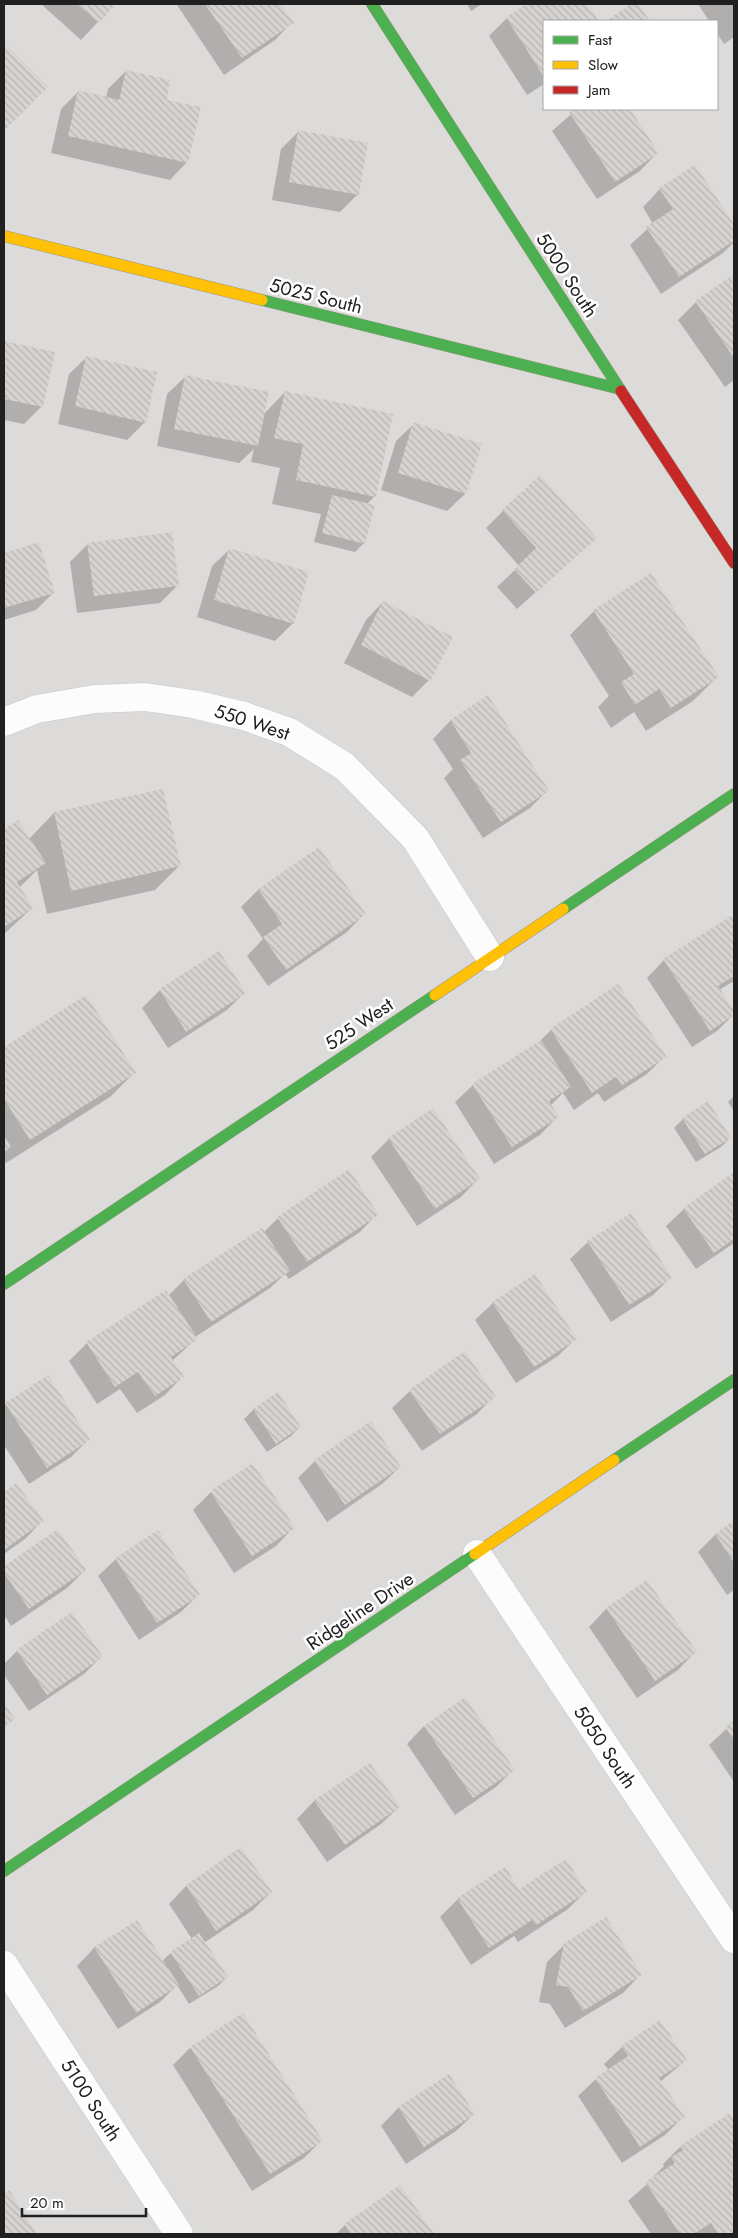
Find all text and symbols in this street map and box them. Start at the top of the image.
legend [543,20,718,110]
text: Fast [588,29,612,51]
text: Slow [588,54,619,76]
text: Jam [586,79,611,101]
street label: 5000 South [530,227,604,323]
street label: 5025 South [267,271,365,321]
street label: 550 West [211,697,294,747]
street label: 525 West [319,991,399,1057]
street label: Ridgeline Drive [301,1565,419,1657]
street label: 5050 South [567,1700,643,1794]
street label: 5100 South [54,2054,128,2146]
scale bar [22,2186,146,2218]
text: 20 m [30,2192,64,2214]

